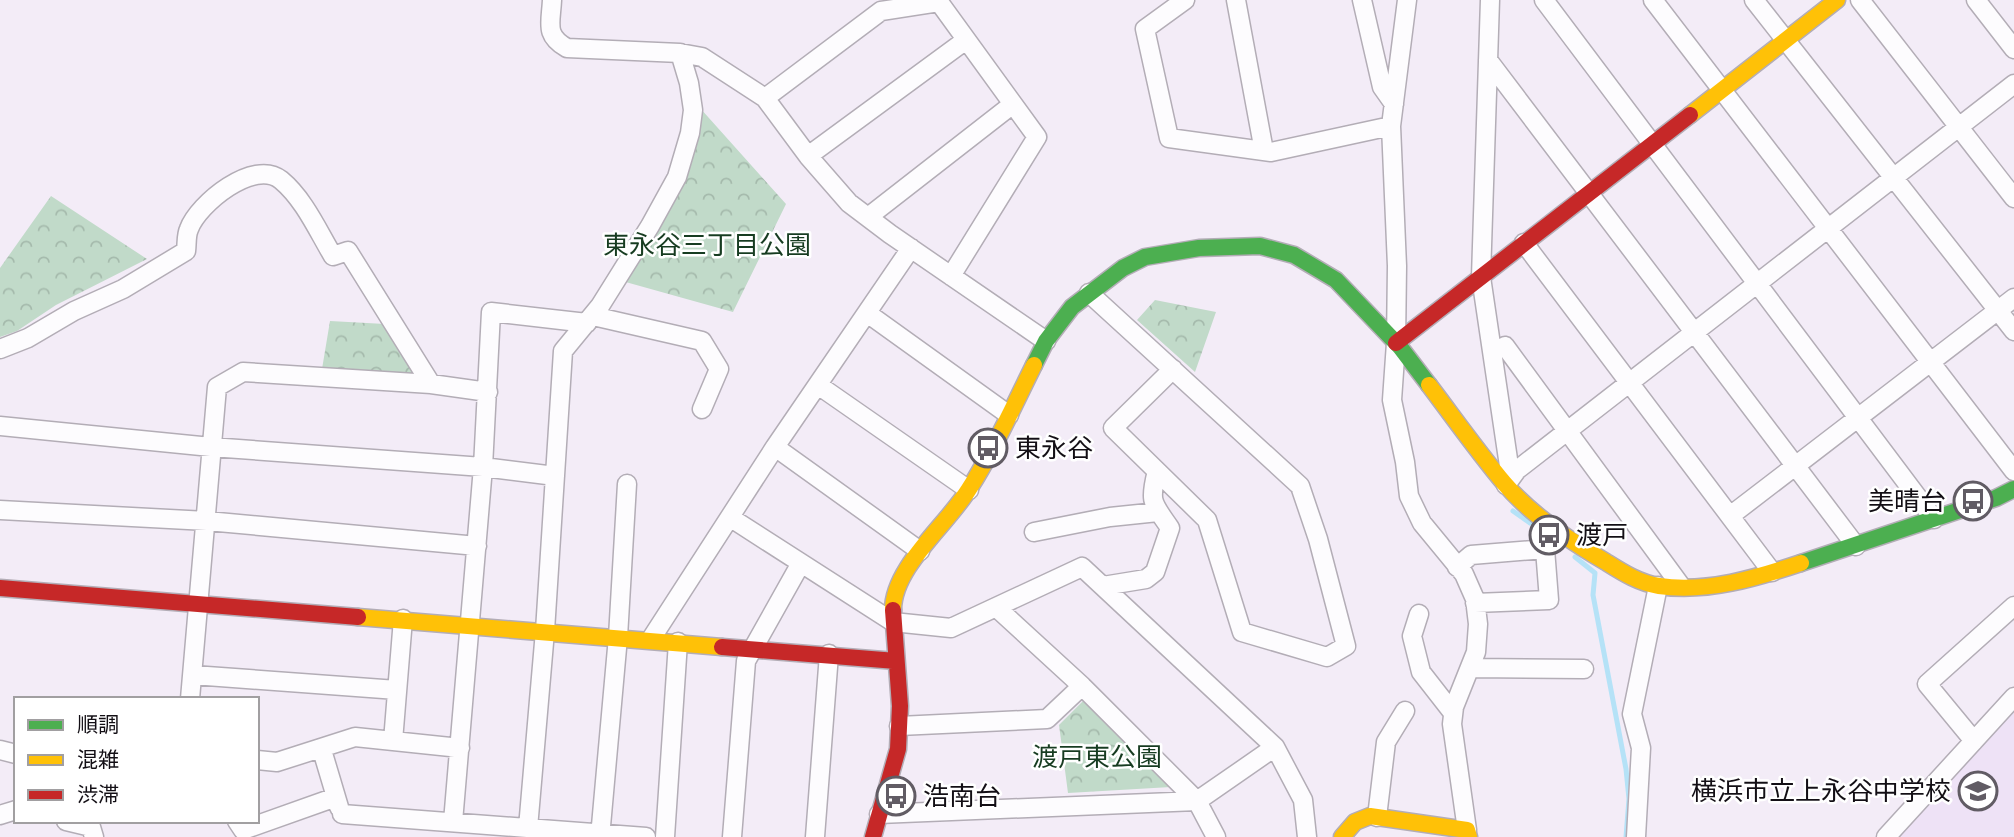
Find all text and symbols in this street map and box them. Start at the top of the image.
park label: 東永谷三丁目公園 [603,226,811,264]
bus stop icon: 東永谷 [967,427,1009,469]
place label: 東永谷 [1015,429,1093,467]
bus stop icon: 美晴台 [1952,480,1994,522]
place label: 美晴台 [1868,482,1946,520]
bus stop icon: 渡戸 [1528,514,1570,556]
place label: 渡戸 [1576,516,1628,554]
legend [14,697,259,823]
text: 順調 [77,710,119,740]
park label: 渡戸東公園 [1032,738,1162,776]
text: 混雑 [77,745,119,775]
school or university icon: 横浜市立上永谷中学校 [1957,770,1999,812]
place label: 横浜市立上永谷中学校 [1691,772,1951,810]
bus stop icon: 浩南台 [875,775,917,817]
place label: 浩南台 [923,777,1001,815]
text: 渋滞 [77,780,119,810]

